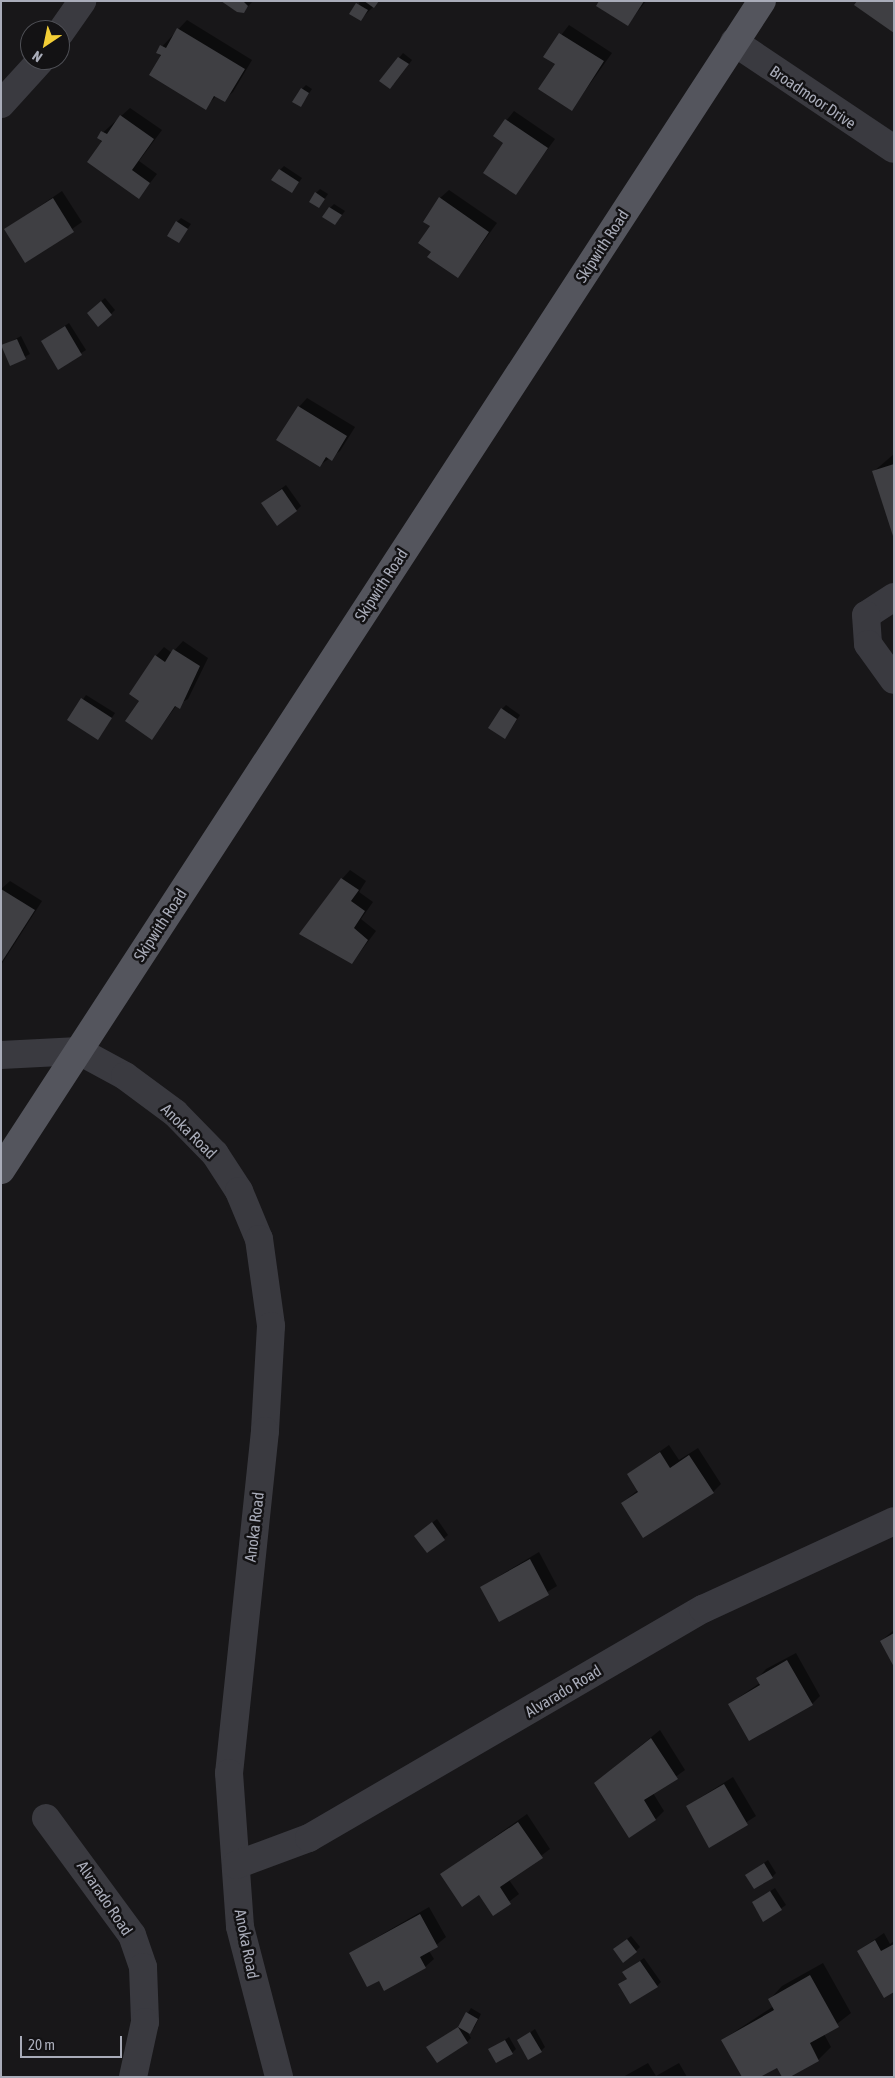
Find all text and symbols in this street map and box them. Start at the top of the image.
north arrow [20,20,70,70]
text: N [29,48,45,66]
street label: Broadmoor Drive [766,61,860,133]
street label: Skipwith Road [571,206,633,286]
street label: Skipwith Road [350,545,412,625]
street label: Skipwith Road [129,885,191,965]
street label: Anoka Road [157,1099,221,1163]
street label: Anoka Road [240,1491,268,1563]
street label: Alvarado Road [521,1661,605,1721]
street label: Alvarado Road [73,1857,137,1939]
street label: Anoka Road [231,1908,263,1980]
scale bar [22,2026,125,2058]
text: 20 m [28,2036,55,2053]

